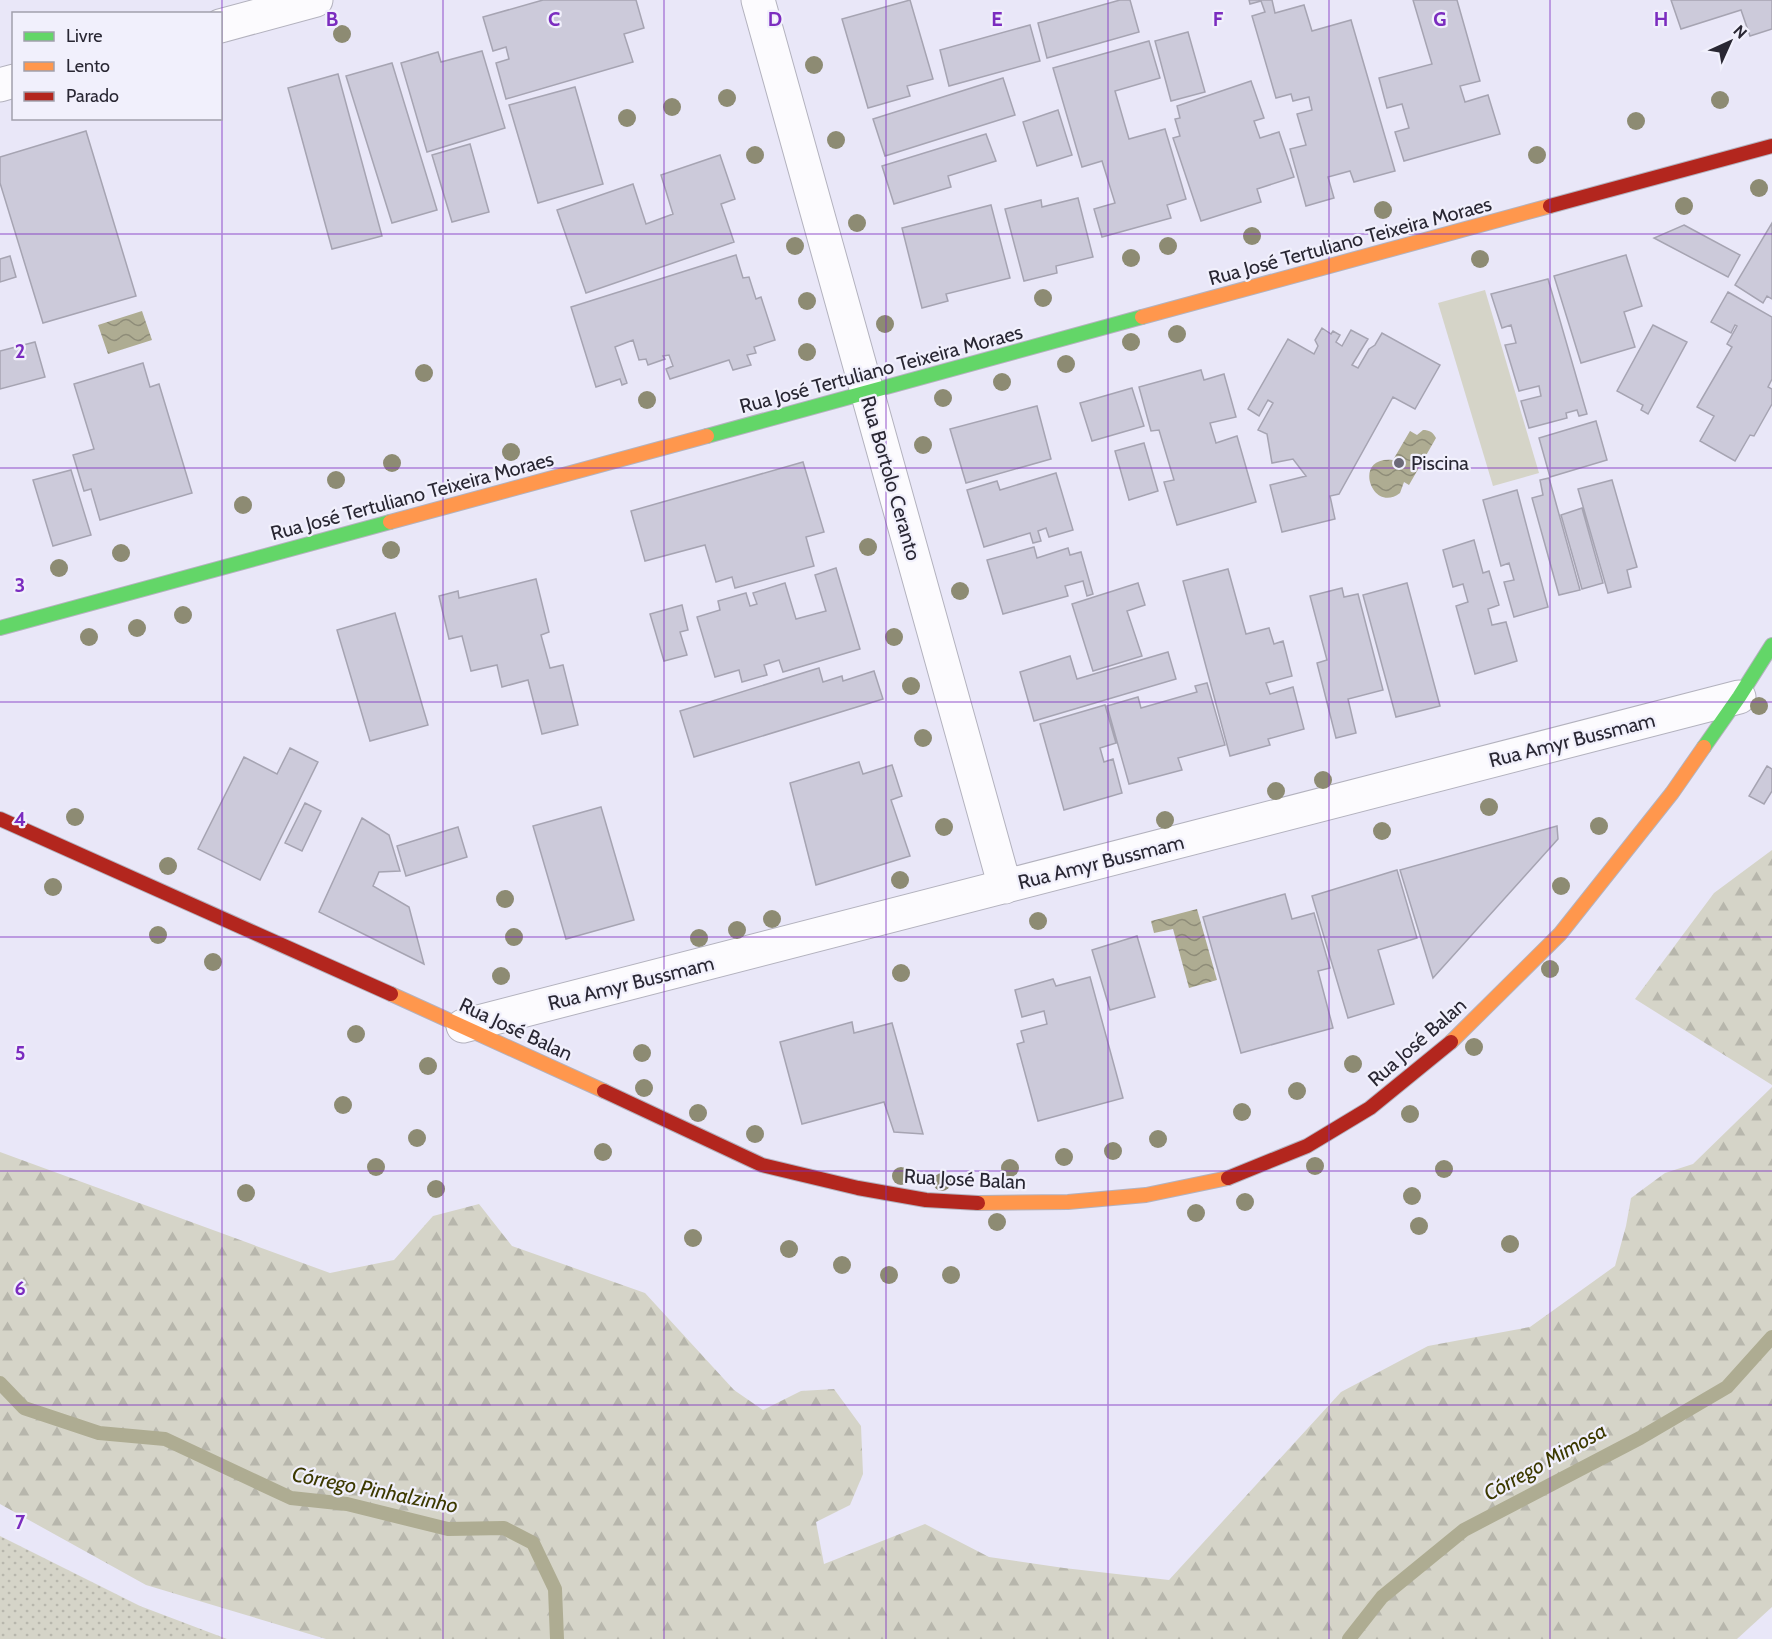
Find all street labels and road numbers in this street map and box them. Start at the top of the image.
street label: Rua José Tertuliano Teixeira Moraes [1206,192,1494,290]
street label: Rua José Tertuliano Teixeira Moraes [737,320,1025,418]
street label: Rua Bortolo Ceranto [856,393,926,563]
street label: Rua José Tertuliano Teixeira Moraes [268,447,556,545]
street label: Rua Amyr Bussmam [1486,708,1658,772]
street label: Rua Amyr Bussmam [1015,830,1187,894]
street label: Rua Amyr Bussmam [545,951,717,1015]
street label: Rua José Balan [456,992,576,1066]
street label: Rua José Balan [1363,993,1471,1091]
street label: Rua José Balan [903,1164,1027,1194]

